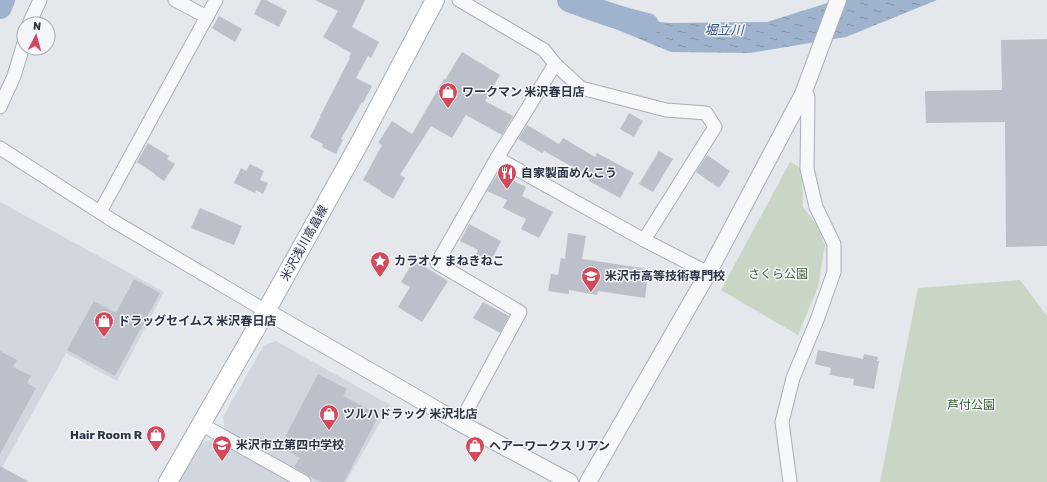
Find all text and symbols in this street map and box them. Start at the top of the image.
north arrow [16,16,56,56]
text: N [32,20,42,33]
water label: 堀立川 [704,22,746,38]
shop icon: ワークマン 米沢春日店 [437,81,459,109]
place label: ワークマン 米沢春日店 [462,85,585,99]
restaurant icon: 自家製面めんこう [496,162,518,190]
place label: 自家製面めんこう [521,166,617,180]
street label: 米沢浅川高畠線 [278,203,330,283]
place icon: カラオケ まねきねこ [369,250,391,278]
place label: カラオケ まねきねこ [394,254,505,268]
school or university icon: 米沢市高等技術専門校 [580,265,602,293]
park label: さくら公園 [748,267,808,281]
place label: 米沢市高等技術専門校 [605,269,725,283]
shop icon: ドラッグセイムス 米沢春日店 [93,310,115,338]
place label: ドラッグセイムス 米沢春日店 [118,314,276,328]
park label: 芦付公園 [947,398,995,412]
shop icon: ツルハドラッグ 米沢北店 [318,403,340,431]
place label: ツルハドラッグ 米沢北店 [343,407,478,421]
shop icon: Hair Room R [145,424,167,452]
place label: Hair Room R [70,428,142,442]
school or university icon: 米沢市立第四中学校 [211,434,233,462]
shop icon: ヘアーワークス リアン [464,435,486,463]
place label: 米沢市立第四中学校 [236,438,344,452]
place label: ヘアーワークス リアン [489,439,610,453]

